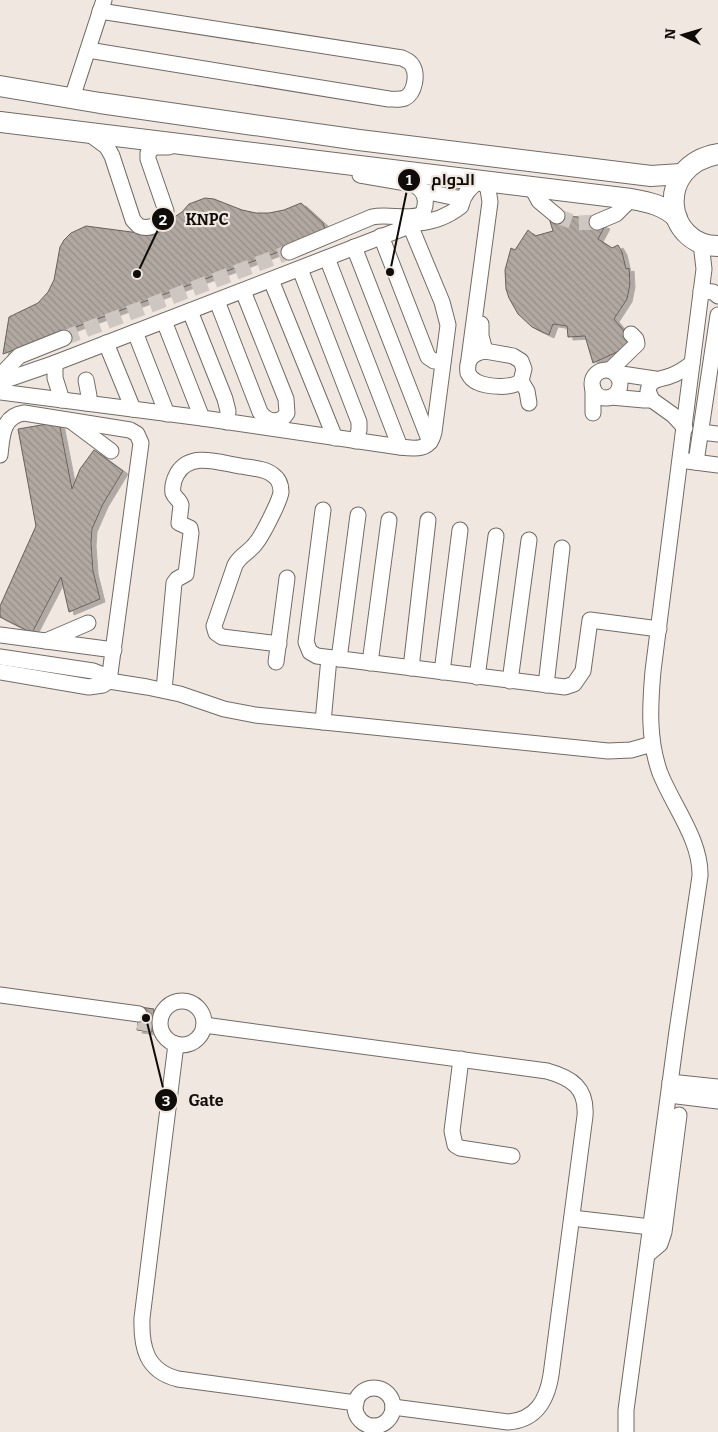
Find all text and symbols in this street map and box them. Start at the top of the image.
north arrow [658,10,708,60]
text: N [662,28,680,40]
callout: الدوام [396,164,485,195]
text: الدوام [431,170,475,191]
text: 1 [406,171,413,189]
callout: KNPC [150,204,238,235]
text: KNPC [185,210,229,229]
text: 2 [159,211,167,229]
callout: Gate [153,1085,233,1116]
text: Gate [188,1091,224,1110]
text: 3 [162,1092,170,1110]

